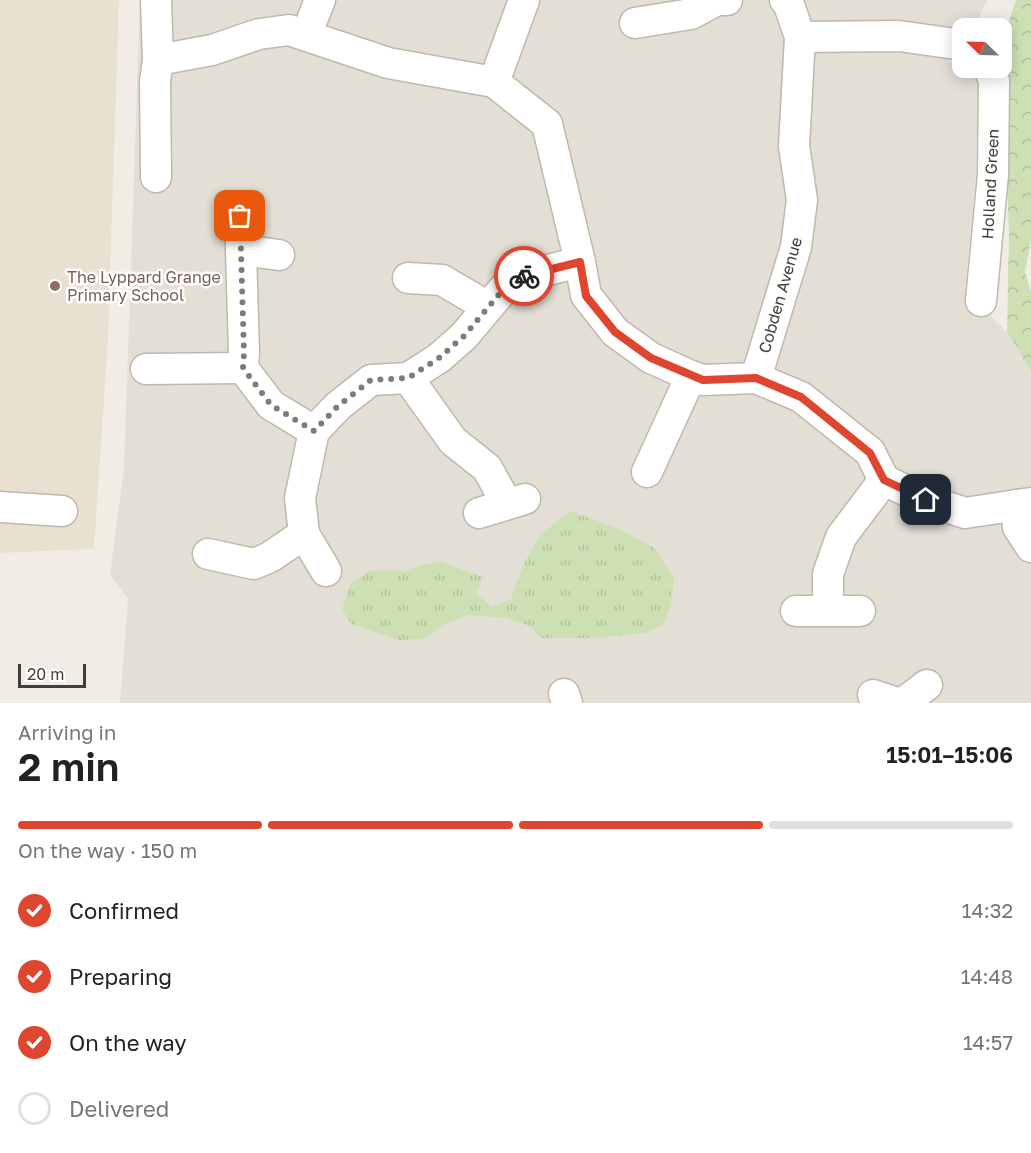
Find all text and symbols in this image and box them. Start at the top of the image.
north arrow [952,18,1012,78]
map controls [952,18,1012,78]
street label: Holland Green [977,128,1003,240]
pin [214,190,265,241]
icon: bag [223,199,256,232]
street label: Cobden Avenue [754,235,806,355]
courier [494,246,554,306]
icon: bike [508,260,541,293]
place label: The Lyppard Grange Primary School [67,267,221,305]
marker: The Lyppard Grange Primary School [48,279,62,293]
pin [900,474,951,525]
icon: home [909,483,942,516]
scale bar [18,661,86,688]
text: 20 m [27,664,64,684]
text: Arriving in [18,720,116,744]
text: 15:01–15:06 [886,741,1013,768]
text: 2 min [18,743,119,790]
text: On the way · 150 m [18,838,197,862]
icon: check [18,894,51,927]
text: Confirmed [69,897,179,924]
text: 14:32 [962,898,1013,922]
icon: check [18,960,51,993]
text: Preparing [69,963,172,990]
text: 14:48 [961,964,1013,988]
icon: check [18,1026,51,1059]
text: On the way [69,1029,187,1056]
text: 14:57 [963,1030,1013,1054]
text: Delivered [69,1095,169,1122]

